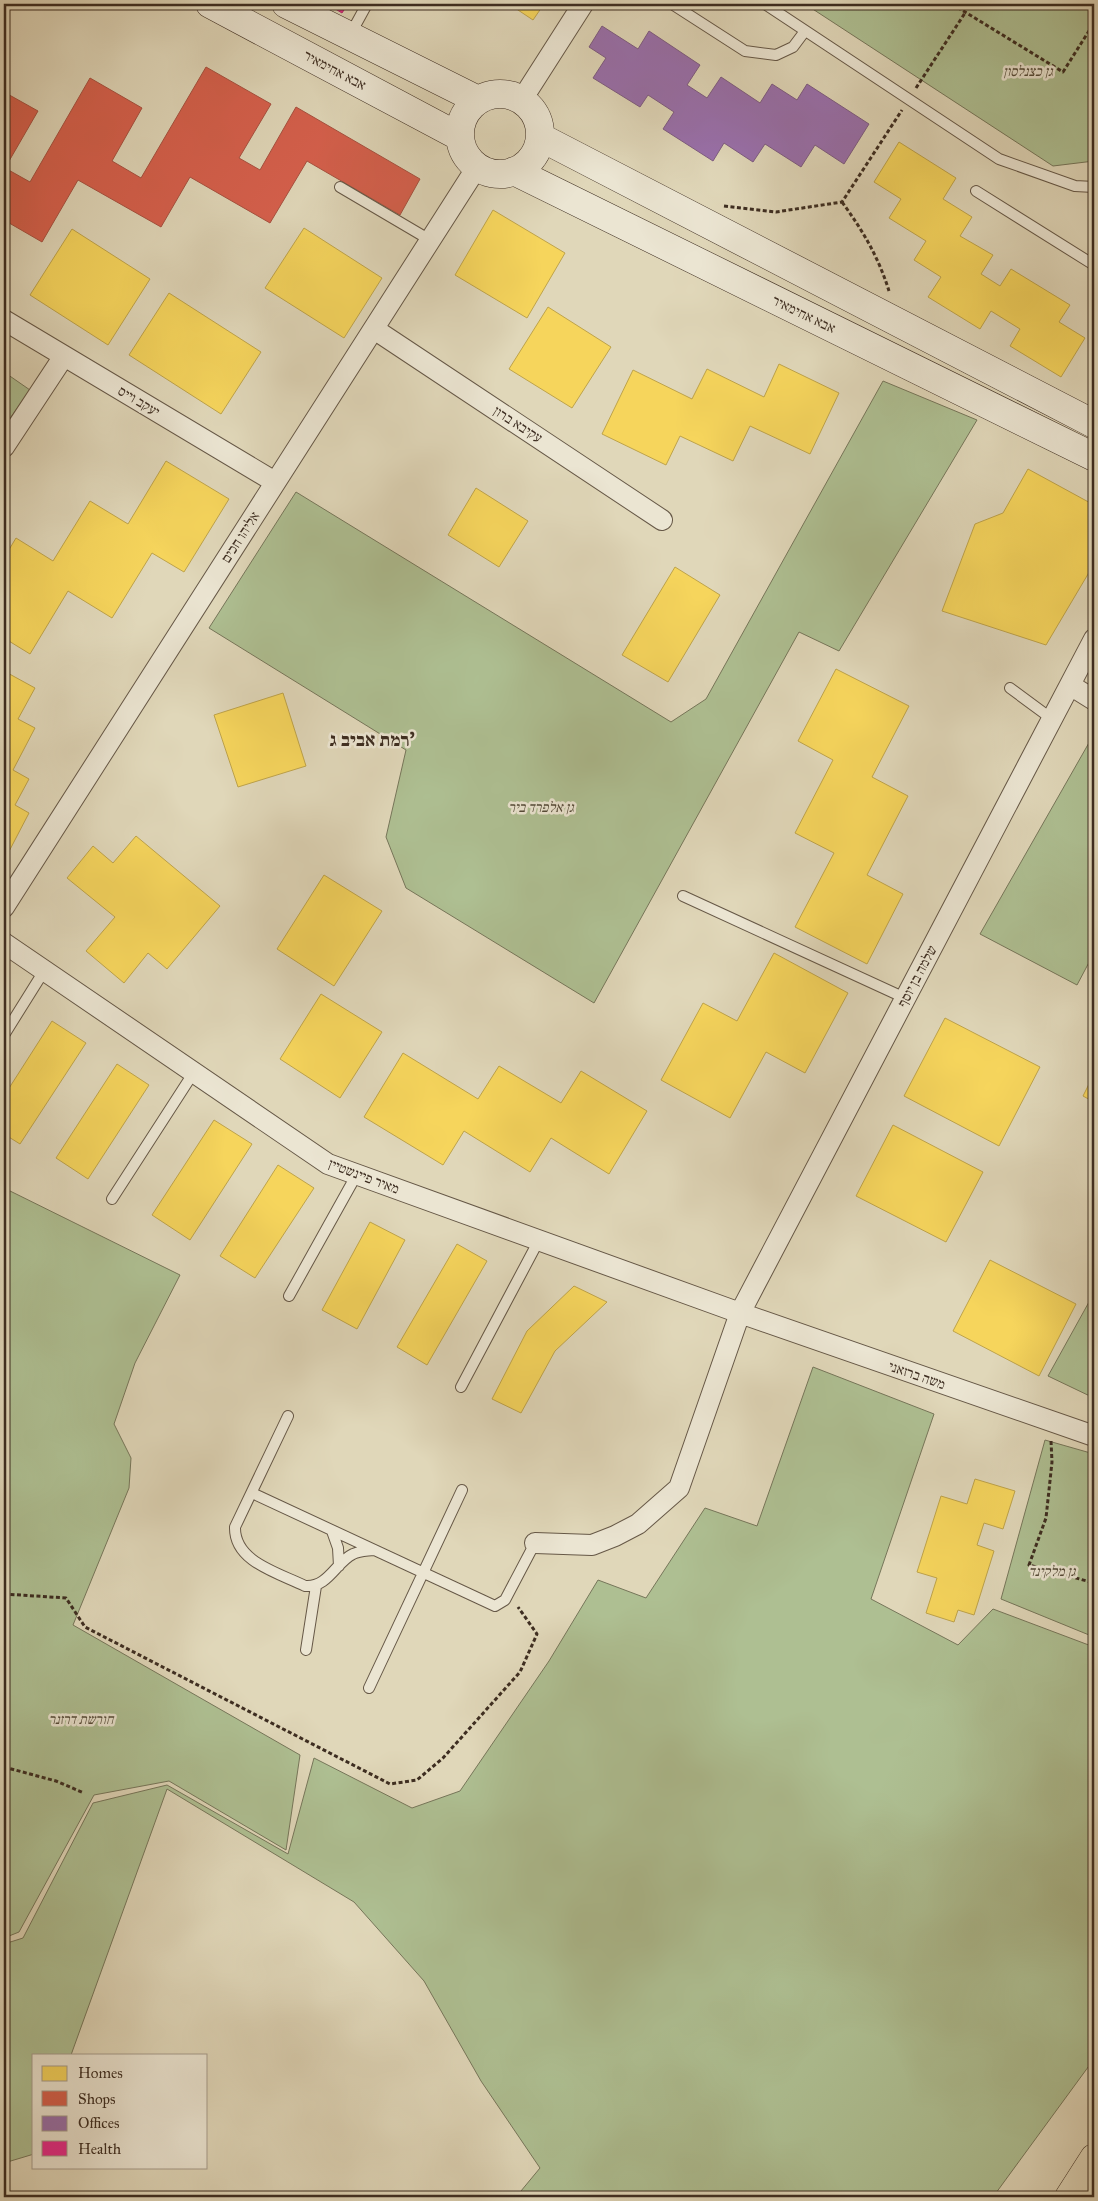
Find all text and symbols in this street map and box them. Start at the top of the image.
street label: אבא אחימאיר [301,47,369,94]
park label: גן כצנלסון [1003,63,1054,80]
street label: אבא אחימאיר [769,292,838,337]
street label: יעקב וייס [115,382,163,421]
street label: עקיבא ברון [490,402,546,447]
street label: אליהו חכים [218,508,263,566]
district label: רמת אביב ג' [329,728,415,751]
park label: גן אלפרד ביר [508,799,575,816]
street label: שלמה בן יוסף [894,942,941,1010]
street label: מאיר פיינשטיין [326,1155,402,1198]
street label: משה ברזאני [886,1358,948,1393]
park label: גן מלקינד [1028,1563,1077,1580]
park label: חורשת דרזנר [48,1711,115,1728]
legend [32,2054,208,2168]
text: Homes [78,2064,123,2082]
text: Shops [78,2090,116,2108]
text: Offices [78,2114,119,2132]
text: Health [78,2140,122,2158]

